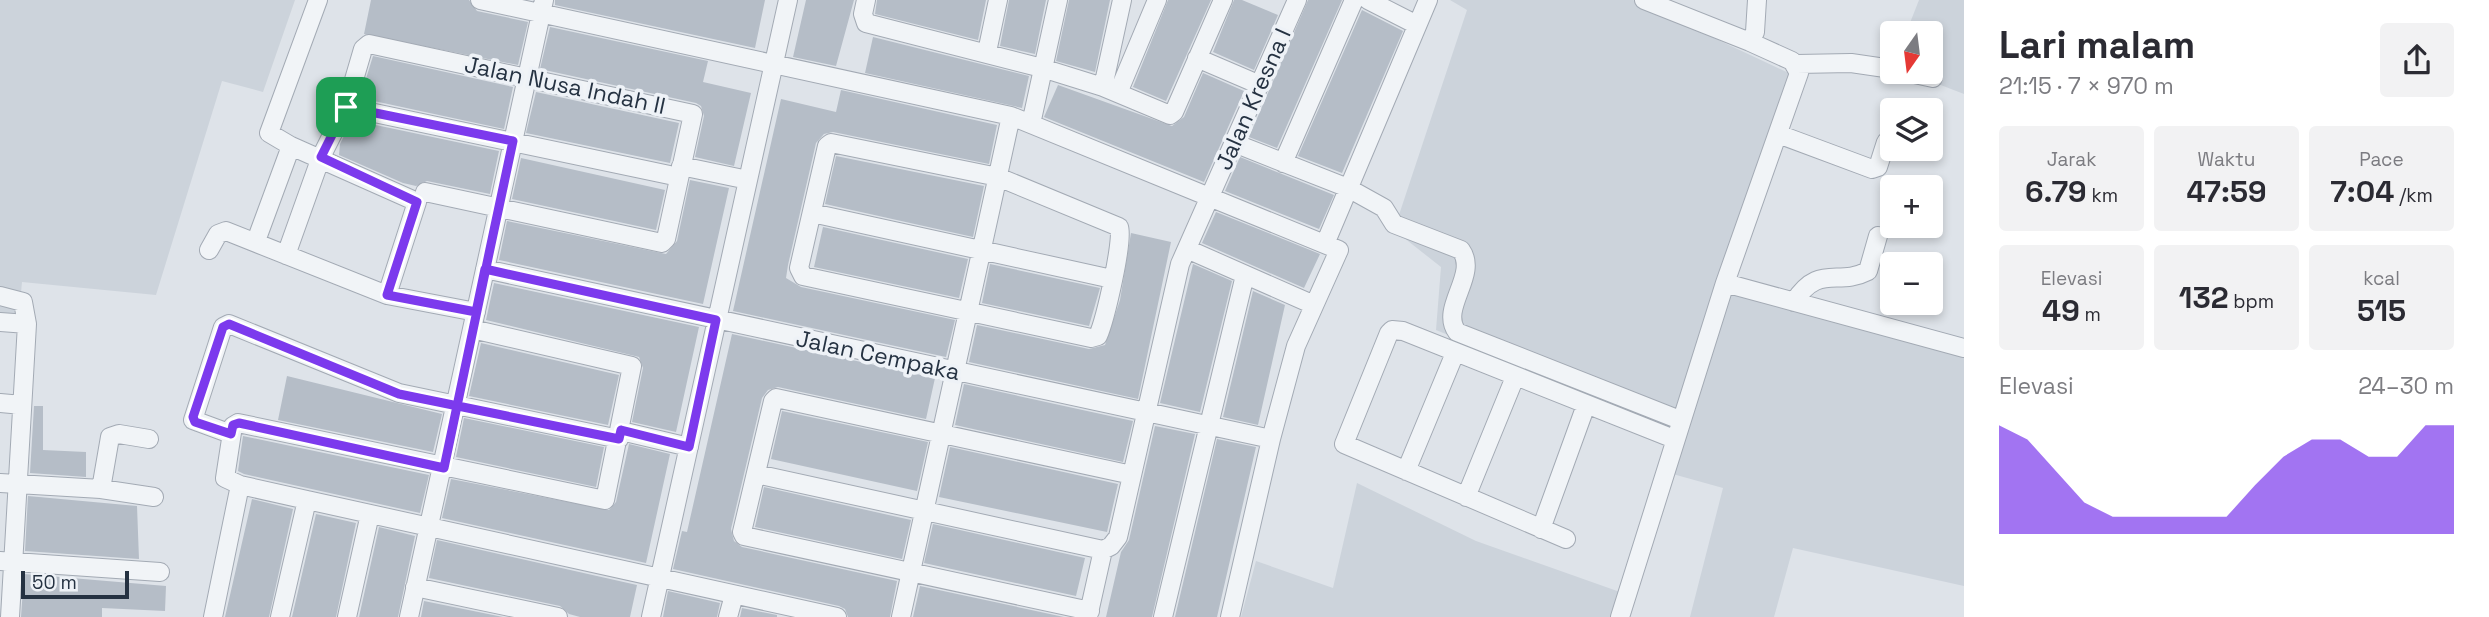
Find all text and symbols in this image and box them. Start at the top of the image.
north arrow [1880,21,1942,84]
map controls [1880,21,1943,315]
text: Lari malam [1999,21,2195,69]
street label: Jalan Kresna I [1208,23,1298,175]
button: share [2380,23,2454,97]
street label: Jalan Nusa Indah II [462,49,668,121]
text: 21:15 · 7 × 970 m [1999,71,2174,101]
pin [316,77,376,137]
icon: arrive [327,88,365,126]
button: layers [1880,98,1943,161]
text: Jarak [2047,147,2096,172]
text: Waktu [2198,147,2255,172]
text: Pace [2359,147,2404,172]
text: 6.79 [2025,172,2087,211]
text: 47:59 [2187,172,2266,211]
text: 7:04 [2330,172,2394,211]
button: + [1880,175,1943,238]
text: km [2087,183,2118,208]
text: /km [2394,183,2433,208]
button: − [1880,252,1943,315]
text: Elevasi [2041,266,2102,291]
text: kcal [2363,266,2400,291]
text: 132 [2179,278,2228,317]
text: bpm [2228,289,2274,314]
text: 49 [2042,291,2080,330]
text: 515 [2357,291,2406,330]
text: m [2080,302,2101,327]
street label: Jalan Cempaka [793,323,963,387]
text: Elevasi [1999,371,2074,401]
text: 24–30 m [2358,371,2454,401]
scale bar [21,568,130,600]
text: 50 m [32,570,77,595]

